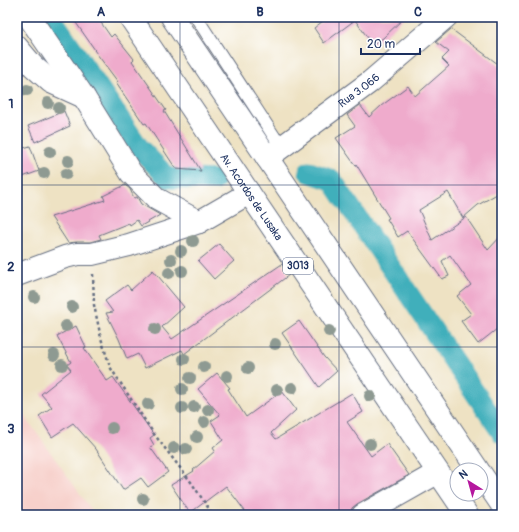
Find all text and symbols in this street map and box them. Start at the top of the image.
text: A [97,4,106,20]
text: B [256,4,264,20]
text: C [414,4,422,20]
scale bar [361,30,420,56]
text: 20 m [367,37,396,52]
street label: Rua 3.066 [335,70,382,110]
text: 1 [8,96,14,112]
street label: Av. Acordos de Lusaka [218,151,286,243]
road number: 3013 [283,258,313,274]
text: 2 [7,259,15,275]
text: 3 [7,421,15,437]
north arrow [449,462,489,502]
text: N [456,467,471,482]

